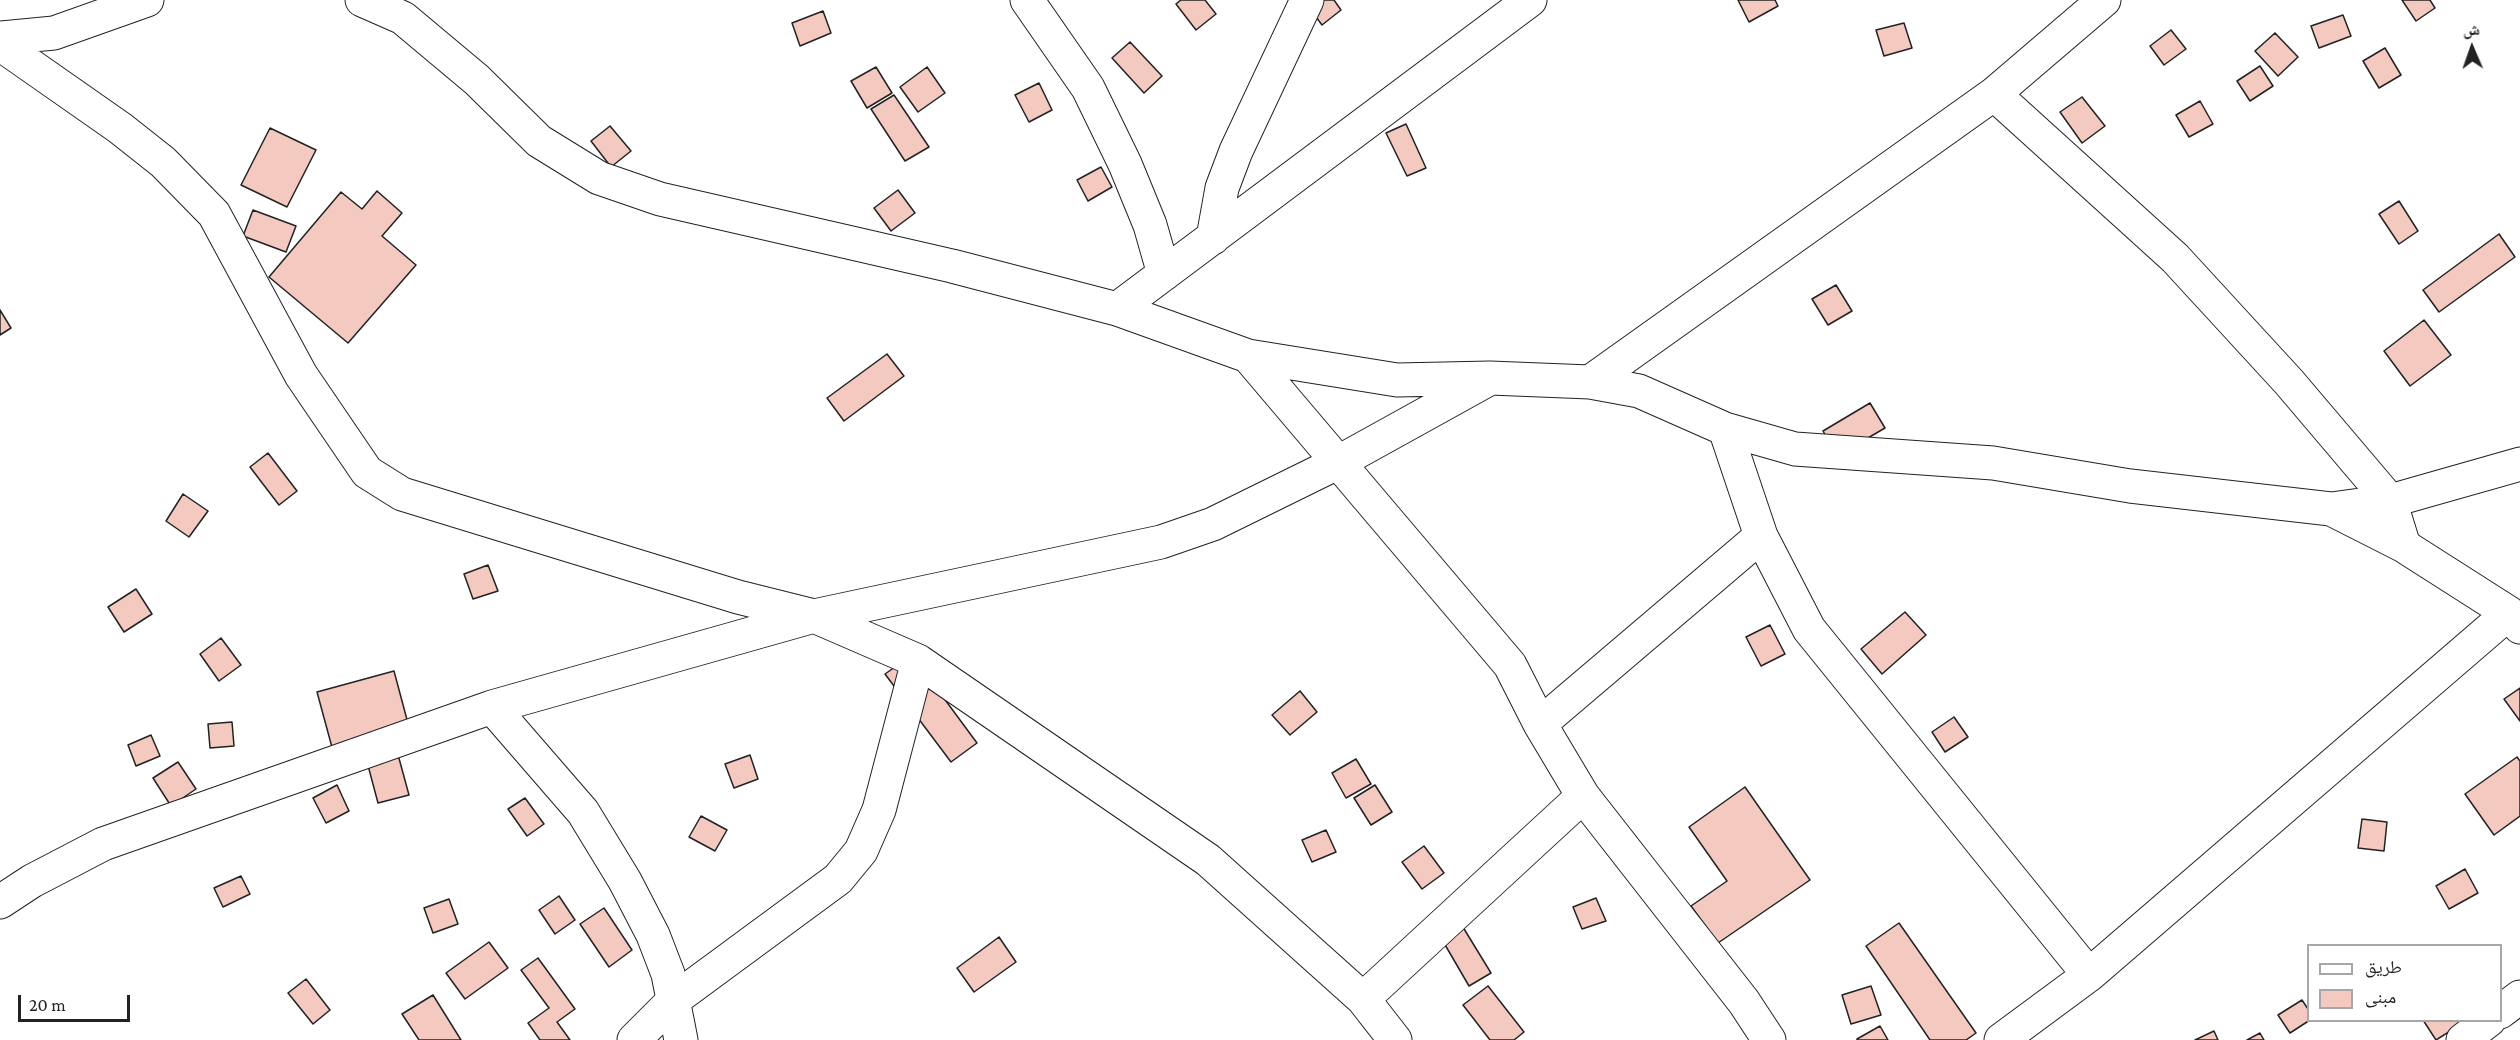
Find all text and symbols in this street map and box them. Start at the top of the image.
north arrow [2442,18,2502,78]
text: ش [2463,21,2480,38]
legend [2307,944,2502,1022]
text: طريق [2365,957,2402,977]
scale bar [21,983,134,1021]
text: مبنى [2365,987,2396,1007]
text: 20 m [29,995,66,1015]

